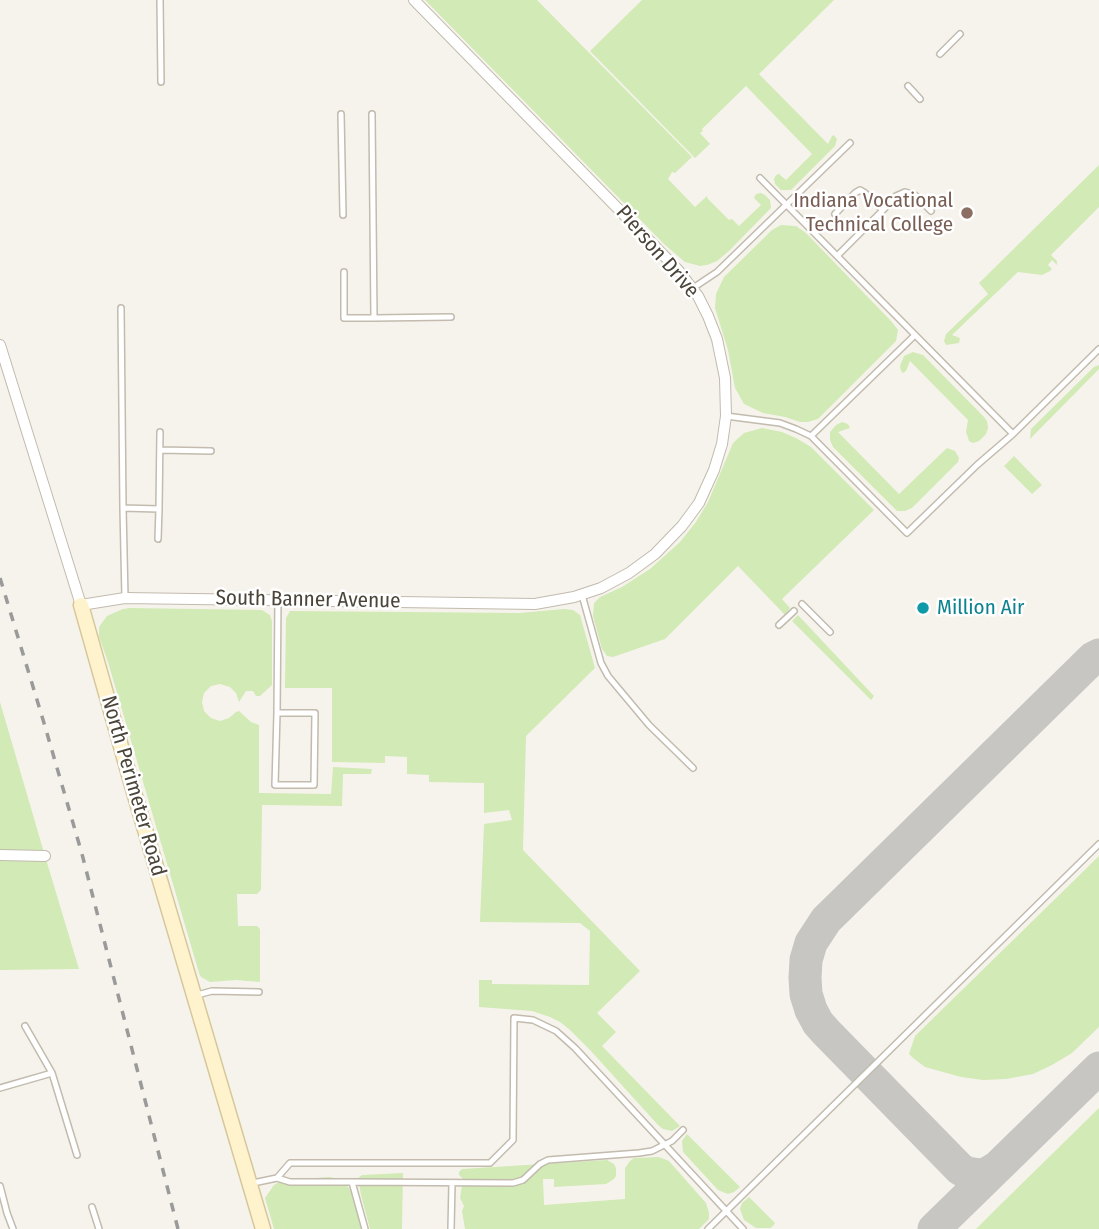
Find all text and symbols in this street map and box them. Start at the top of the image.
place label: Indiana Vocational Technical College [793,188,953,238]
street label: Pierson Drive [610,201,704,303]
marker: Indiana Vocational Technical College [959,205,975,221]
street label: South Banner Avenue [215,586,401,614]
place label: Million Air [937,595,1024,621]
marker: Million Air [915,600,931,616]
street label: North Perimeter Road [95,693,171,879]

